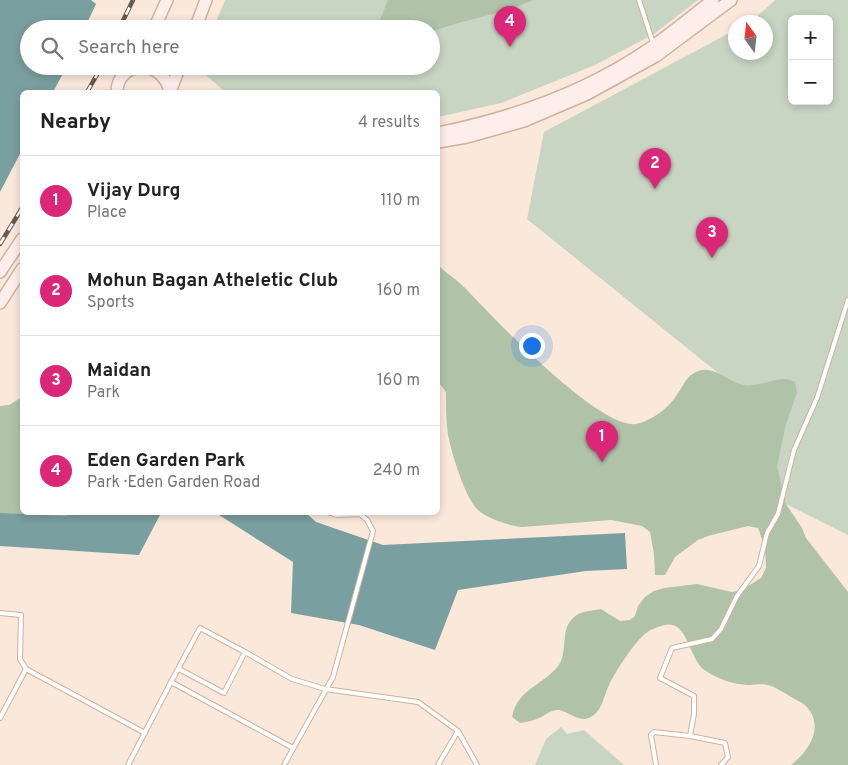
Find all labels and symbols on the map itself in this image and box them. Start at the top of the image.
pin: 4 [494,6,526,47]
north arrow [728,15,773,60]
pin: 2 [639,148,671,189]
pin: 3 [696,217,728,258]
your location [519,333,545,359]
pin: 1 [586,421,618,462]

